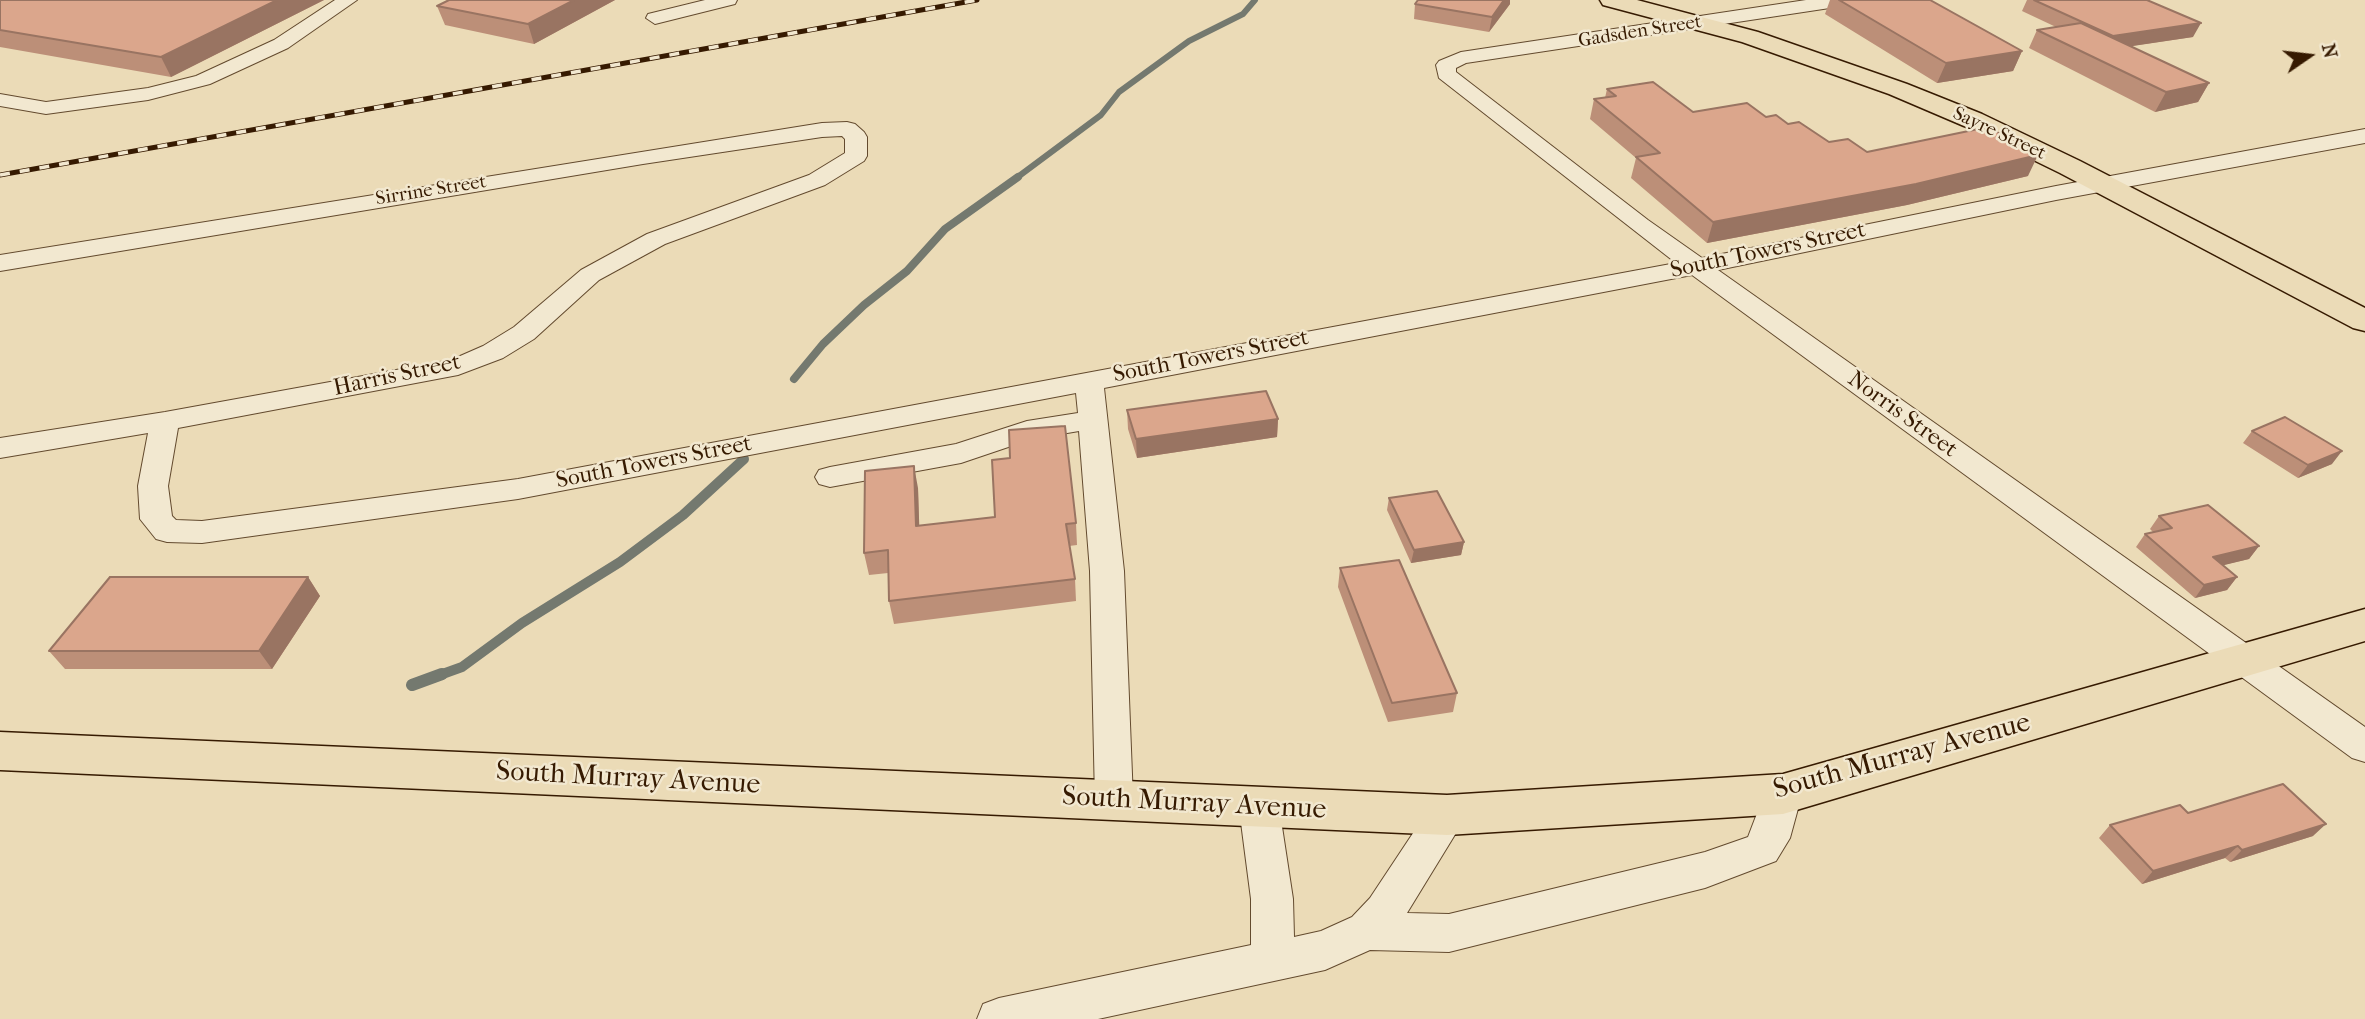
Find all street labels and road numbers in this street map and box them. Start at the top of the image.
street label: Gadsden Street [1577,11,1703,53]
street label: Sayre Street [1949,103,2049,165]
street label: Sirrine Street [374,171,488,211]
street label: South Towers Street [1668,217,1868,285]
street label: South Towers Street [1111,324,1311,390]
street label: Harris Street [331,349,463,403]
street label: Norris Street [1842,366,1962,464]
street label: South Towers Street [554,430,754,496]
street label: South Murray Avenue [1770,707,2034,807]
street label: South Murray Avenue [495,755,761,803]
street label: South Murray Avenue [1061,780,1327,828]

